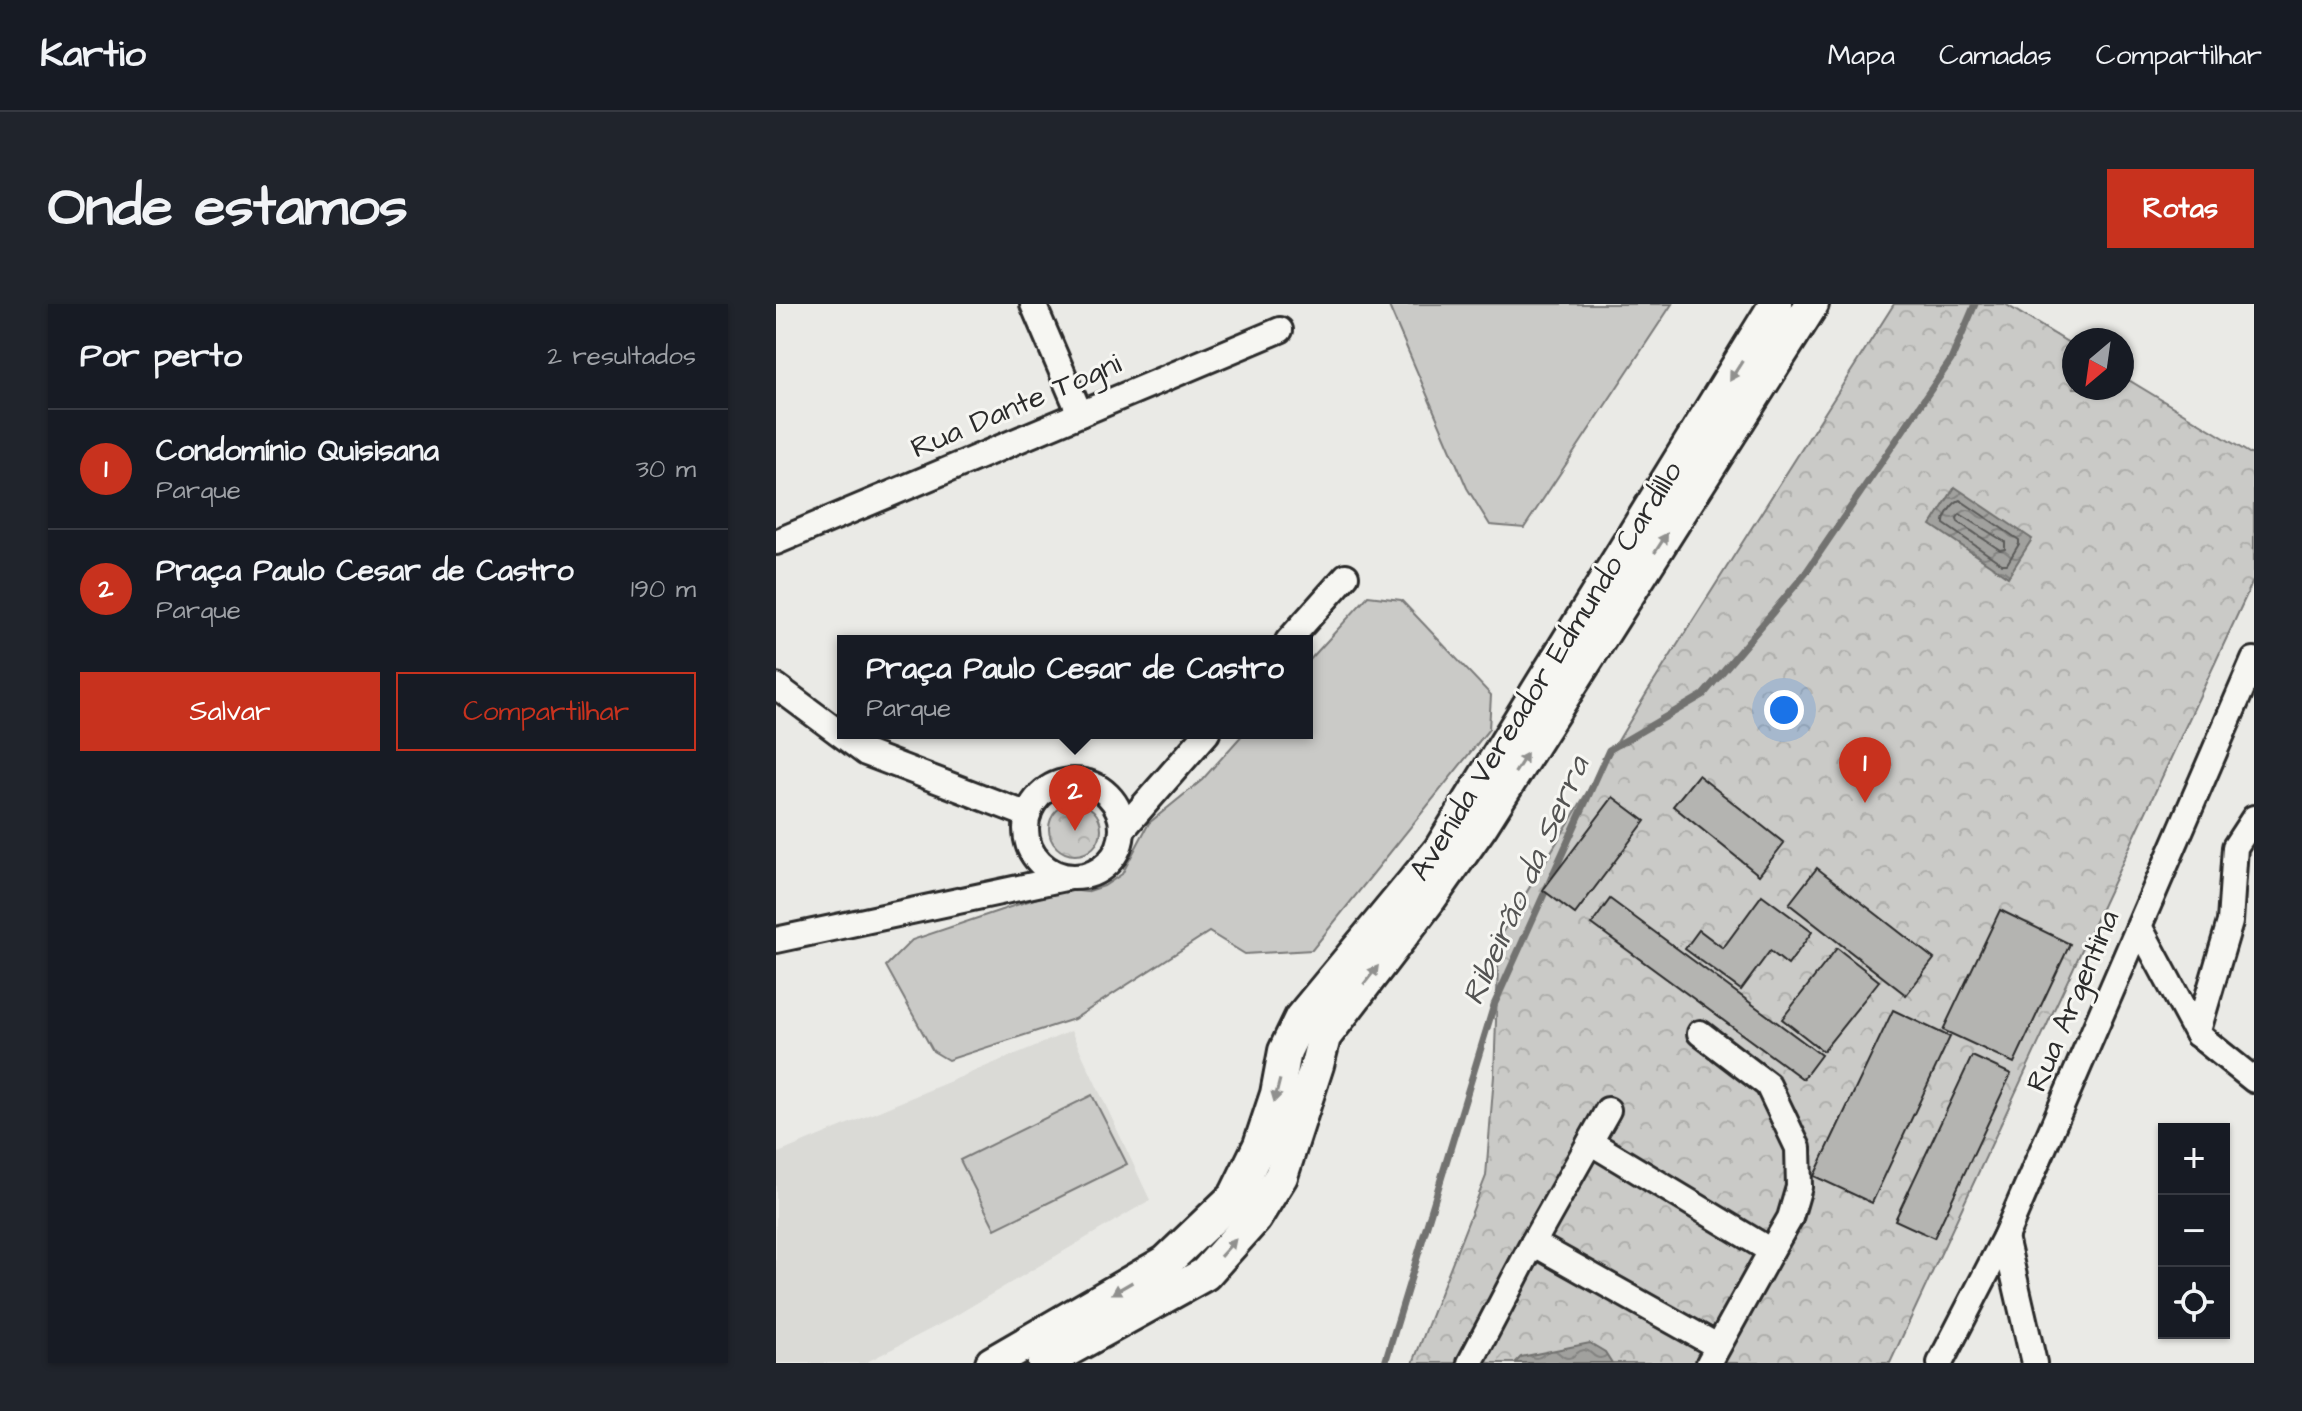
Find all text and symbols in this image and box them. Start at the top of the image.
text: Kartio [40,29,146,81]
text: Mapa [1828,36,1895,75]
text: Camadas [1939,36,2052,75]
text: Compartilhar [2096,36,2262,75]
text: Onde estamos [48,169,408,247]
button: Rotas [2107,169,2254,248]
north arrow [2062,328,2134,400]
text: Por perto [80,332,242,380]
text: 2 resultados [547,338,696,374]
street label: Rua Dante Togni [904,343,1128,470]
one-way arrow [1728,360,1743,381]
text: Condomínio Quisisana [156,430,439,472]
text: 1 [104,451,108,487]
text: 30 m [636,451,696,487]
street label: Avenida Vereador Edmundo Cardillo [1399,453,1693,889]
text: Parque [156,472,241,508]
one-way arrow [1653,532,1667,554]
text: Praça Paulo Cesar de Castro [156,550,574,592]
text: 2 [99,571,113,607]
text: 190 m [631,571,696,607]
text: Parque [156,592,241,628]
popup [837,635,1313,739]
text: Praça Paulo Cesar de Castro [866,648,1284,690]
button: Salvar [80,672,380,751]
button: Compartilhar [396,672,696,751]
text: Parque [866,690,951,726]
your location [1764,690,1804,730]
pin: 1 [1839,737,1891,803]
water label: Ribeirão da Serra [1451,748,1602,1012]
one-way arrow [1513,752,1528,773]
pin: 2 [1049,765,1101,831]
street label: Rua Argentina [2016,904,2131,1099]
one-way arrow [1363,965,1379,985]
one-way arrow [1270,1079,1283,1104]
map controls [2158,1123,2230,1339]
button: + [2158,1123,2230,1195]
button: − [2158,1195,2230,1267]
one-way arrow [1218,1239,1236,1258]
button: locate [2158,1267,2230,1339]
one-way arrow [1111,1281,1133,1295]

